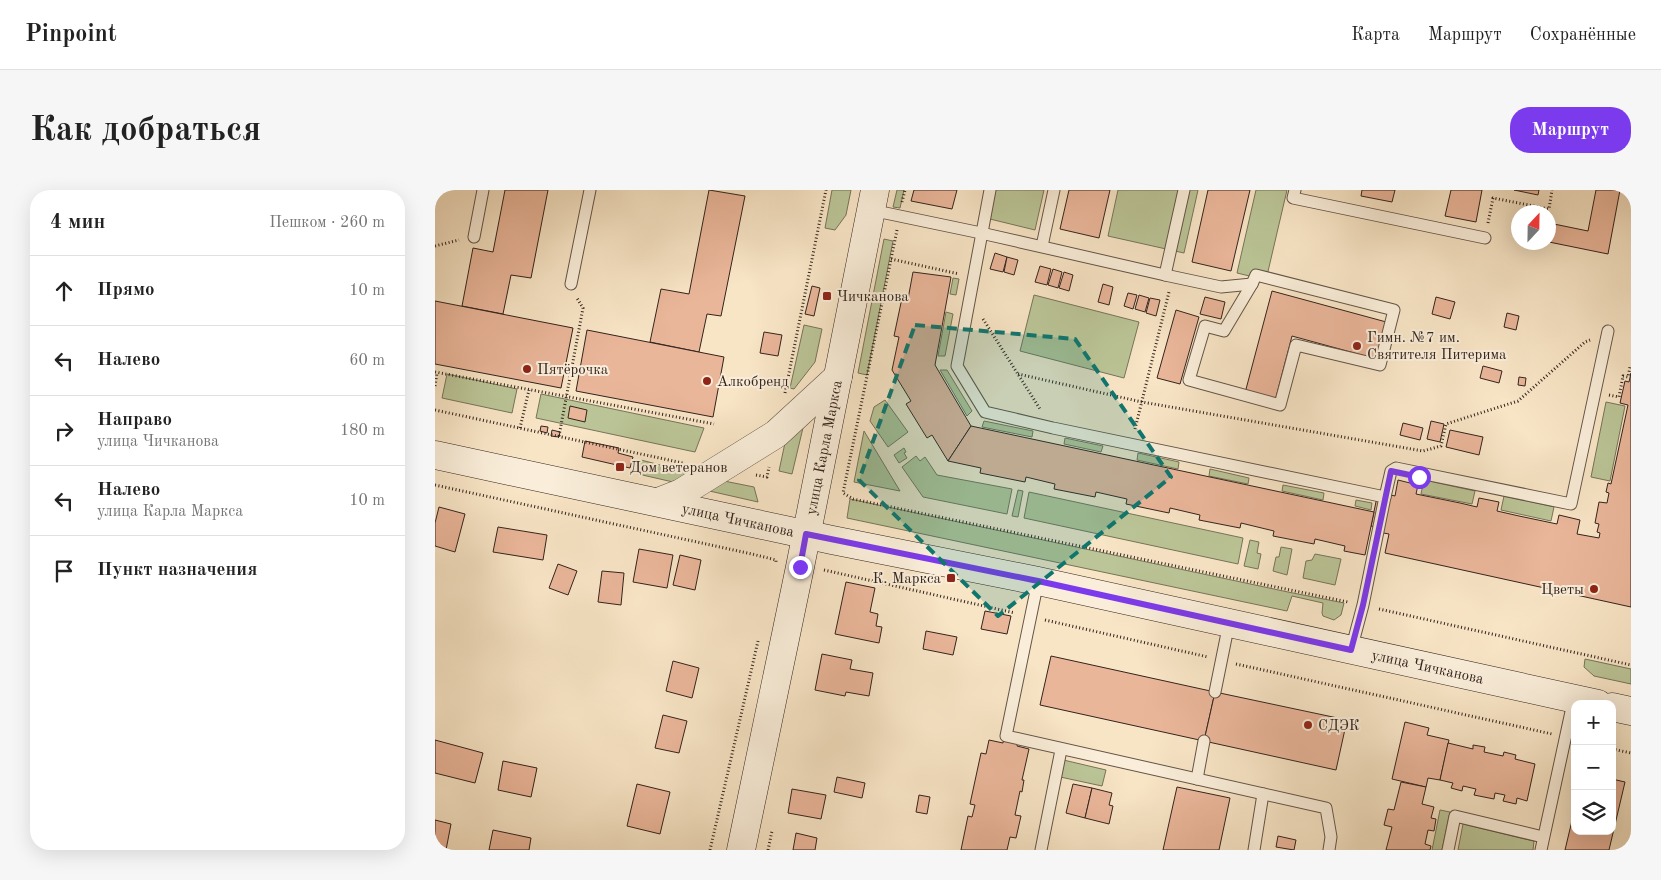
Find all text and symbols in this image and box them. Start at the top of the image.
text: Pinpoint [25,23,117,47]
text: Карта [1351,26,1400,44]
text: Маршрут [1428,26,1502,44]
text: Сохранённые [1530,26,1636,44]
button: Маршрут [1510,107,1631,153]
text: Как добраться [30,113,261,148]
north arrow [1511,205,1556,250]
text: 4 мин [50,212,105,233]
text: Пешком · 260 m [269,215,385,231]
icon: ahead [50,277,78,305]
text: Прямо [97,281,155,300]
text: 10 m [349,283,385,299]
marker: Чичканова [821,290,833,302]
place label: Чичканова [837,290,909,305]
place label: Гимн. №7 им. Святителя Питерима [1367,331,1507,363]
marker: Гимн. №7 им. Святителя Питерима [1351,340,1363,352]
icon: left [50,347,78,375]
text: Налево [97,351,160,370]
text: 60 m [349,353,385,369]
marker: Пятёрочка [521,363,533,375]
place label: Пятёрочка [537,363,609,378]
marker: Алкобренд [701,375,713,387]
place label: Алкобренд [717,375,789,390]
street label: улица Карла Маркса [805,378,846,516]
text: Направо [97,411,172,430]
icon: right [50,417,78,445]
text: 180 m [340,423,385,439]
text: улица Чичканова [97,434,219,450]
marker: Дом ветеранов [614,461,626,473]
place label: Дом ветеранов [630,461,728,476]
route start [1408,466,1431,489]
text: Налево [97,481,160,500]
icon: left [50,487,78,515]
text: 10 m [349,493,385,509]
street label: улица Чичканова [680,502,796,541]
text: улица Карла Маркса [97,504,243,520]
route end [789,556,812,579]
icon: arrive [50,557,78,585]
text: Пункт назначения [97,561,257,580]
place label: К. Маркса [872,572,942,587]
marker: К. Маркса [945,572,957,584]
place label: Цветы [1541,583,1584,598]
marker: Цветы [1588,583,1600,595]
street label: улица Чичканова [1370,648,1485,688]
map controls [1571,700,1616,835]
button: + [1571,700,1616,745]
marker: СДЭК [1302,719,1314,731]
place label: СДЭК [1318,719,1360,734]
button: − [1571,745,1616,790]
button: layers [1571,790,1616,835]

